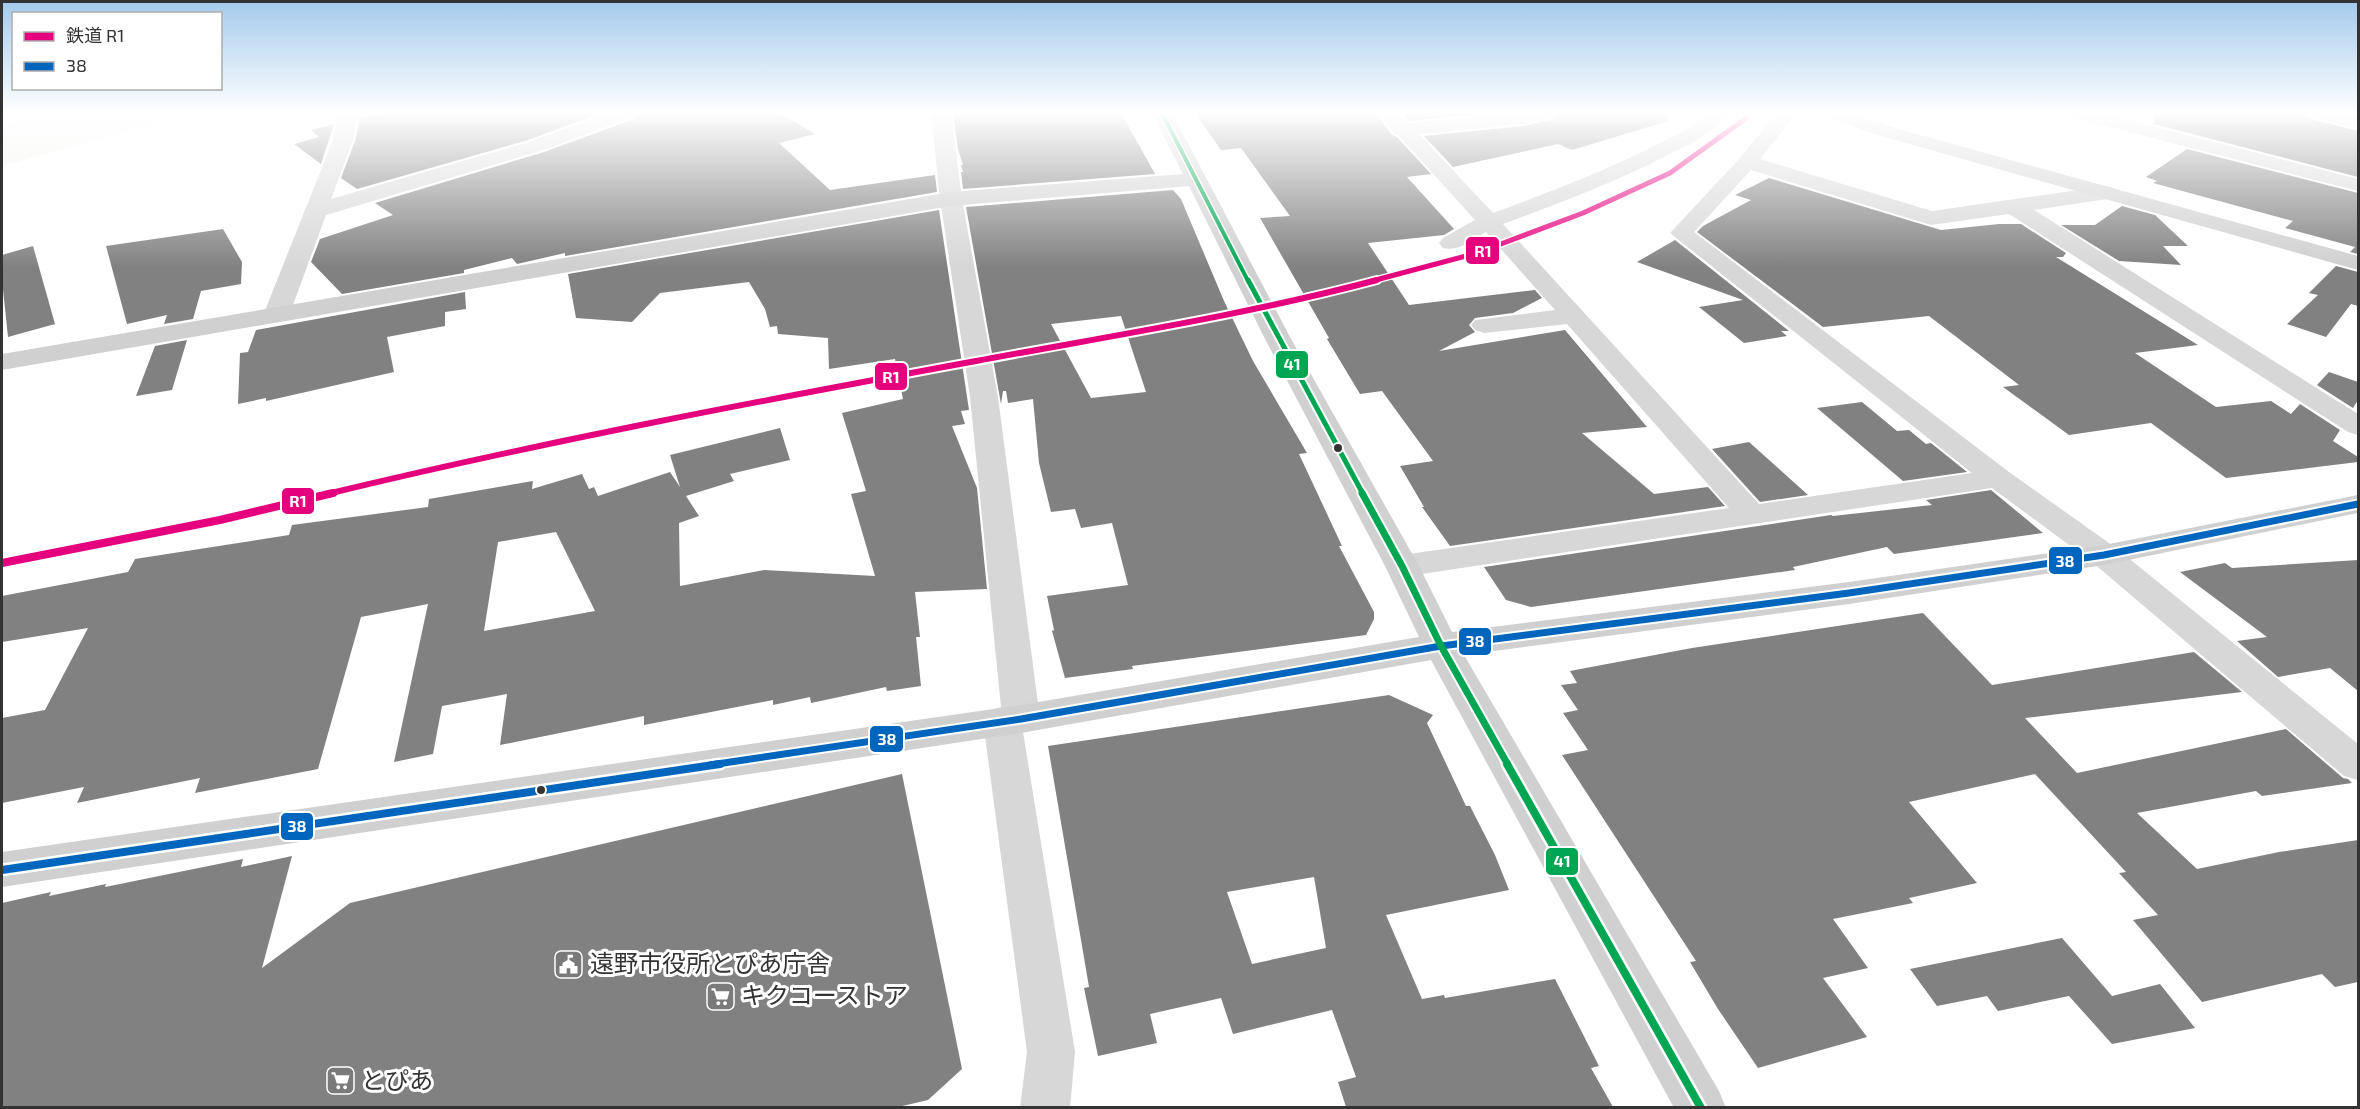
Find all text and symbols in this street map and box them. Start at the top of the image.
legend [12,12,222,90]
text: 鉄道 R1 [66,24,124,46]
text: 38 [66,54,87,76]
line badge: R1 [1465,236,1500,265]
text: R1 [1474,241,1492,260]
line badge: 41 [1275,350,1309,379]
text: 41 [1283,354,1301,373]
line badge: R1 [874,362,908,391]
text: R1 [882,367,900,386]
unlabelled marker [1332,442,1344,454]
line badge: R1 [281,487,315,515]
text: R1 [289,491,307,510]
line badge: 38 [2048,546,2083,575]
text: 38 [2055,551,2075,570]
line badge: 38 [1458,627,1492,656]
text: 38 [1465,631,1485,650]
line badge: 38 [869,725,904,753]
text: 38 [877,729,897,748]
unlabelled marker [535,784,547,796]
line badge: 38 [280,812,314,841]
text: 38 [287,816,307,835]
line badge: 41 [1545,847,1579,876]
text: 41 [1553,851,1571,870]
public building icon: 遠野市役所とぴあ庁舎 [553,948,585,980]
place label: 遠野市役所とぴあ庁舎 [590,948,830,977]
supermarket icon: キクコーストア [704,980,736,1012]
place label: キクコーストア [741,980,908,1009]
supermarket icon: とぴあ [324,1065,356,1097]
place label: とぴあ [361,1065,433,1094]

